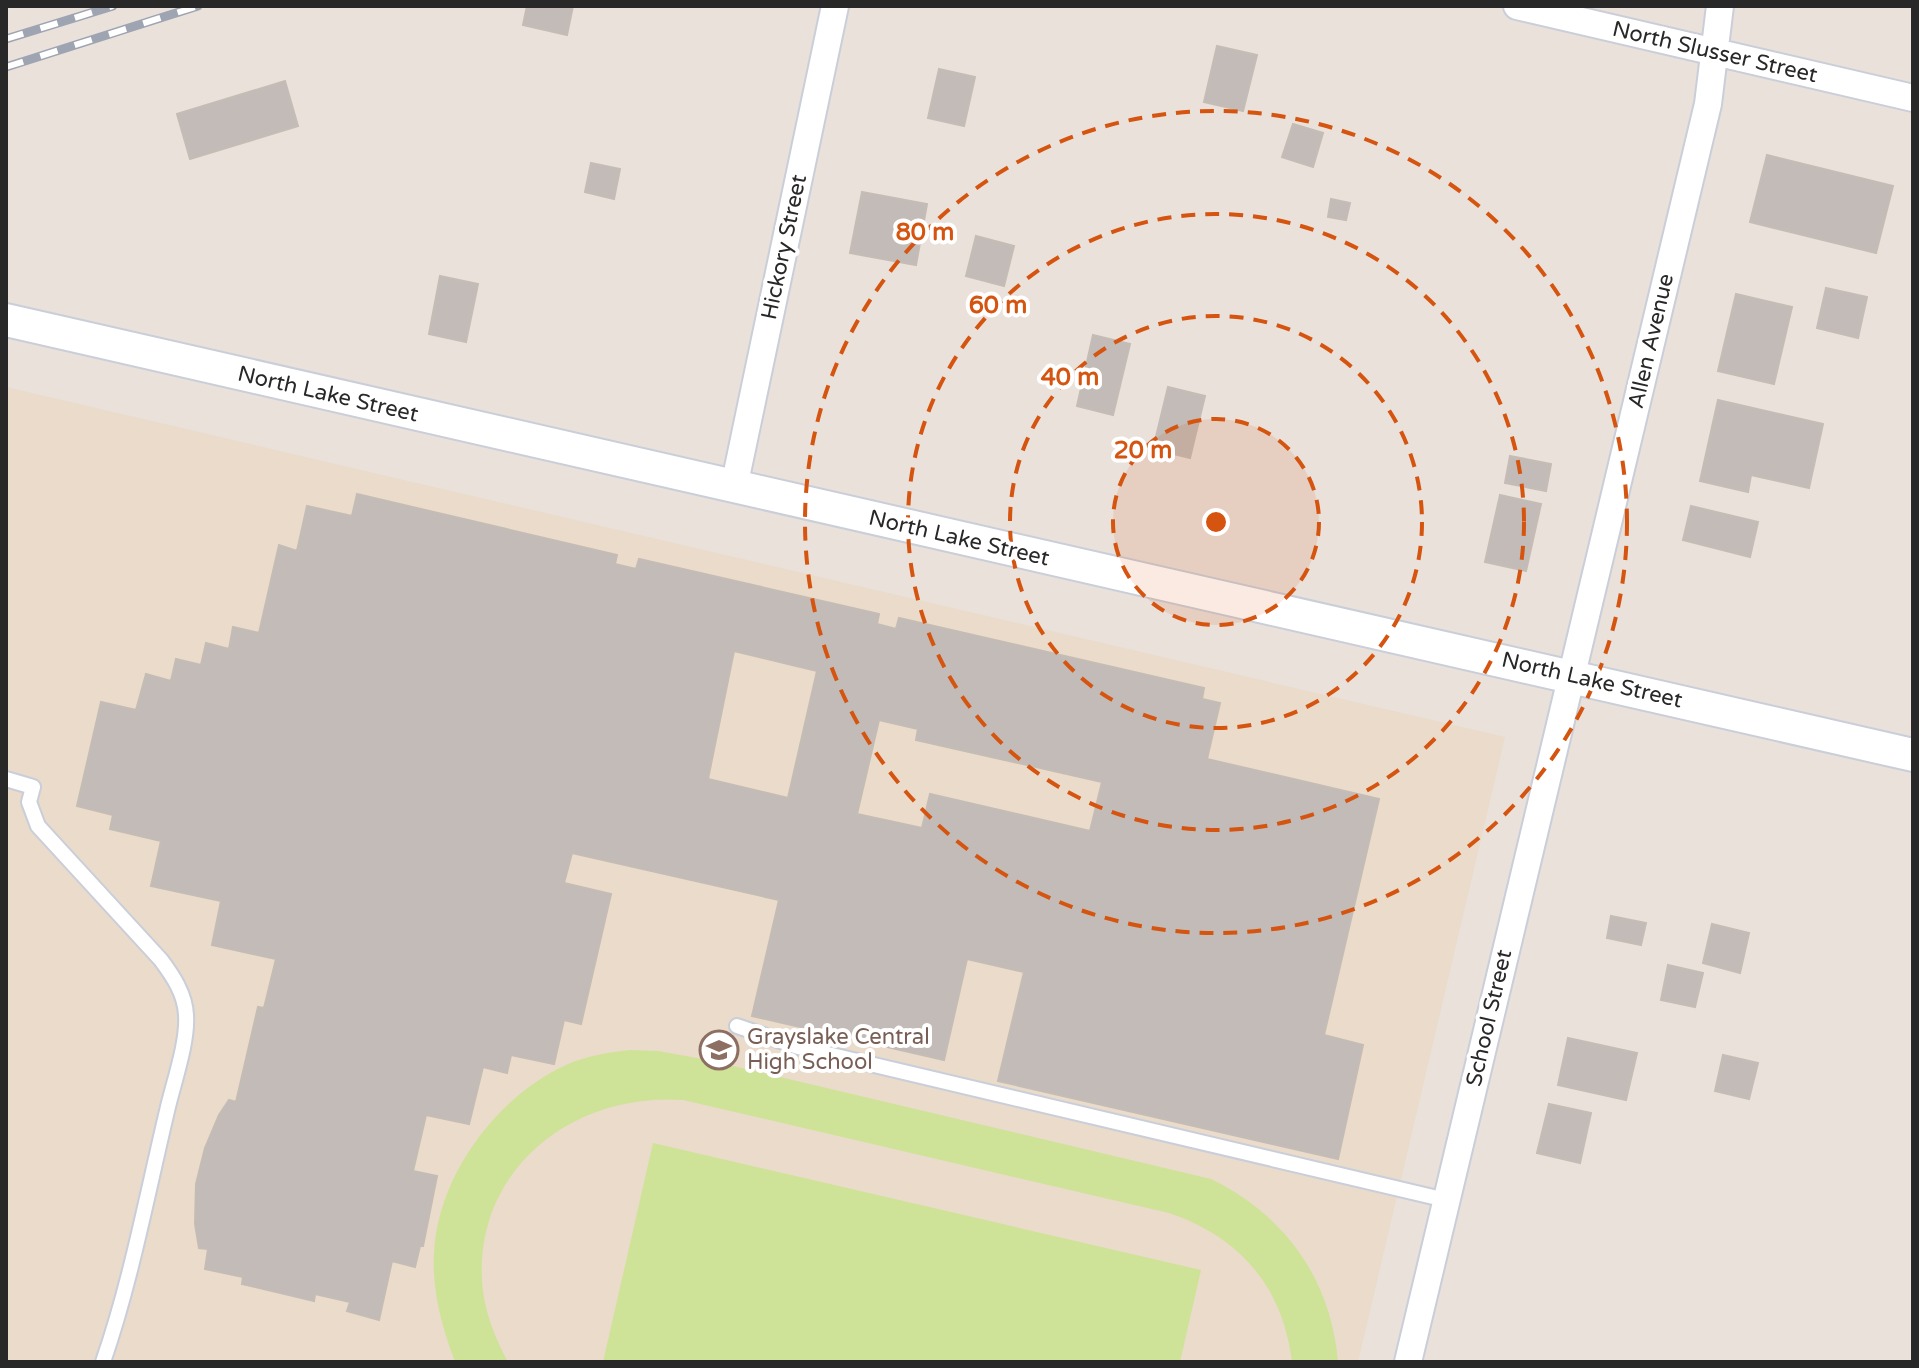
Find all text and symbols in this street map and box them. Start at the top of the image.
street label: North Slusser Street [1610,16,1820,88]
street label: Hickory Street [756,172,812,322]
text: 80 m [896,218,954,247]
street label: Allen Avenue [1623,271,1679,411]
text: 60 m [969,291,1027,320]
street label: North Lake Street [235,361,421,427]
text: 40 m [1041,363,1099,392]
text: 20 m [1114,436,1172,465]
street label: North Lake Street [866,505,1052,571]
centre of rings [1202,508,1230,536]
street label: North Lake Street [1499,647,1685,713]
street label: School Street [1461,947,1517,1089]
place label: Grayslake Central High School [747,1024,930,1075]
school or university icon: Grayslake Central High School [698,1029,740,1071]

